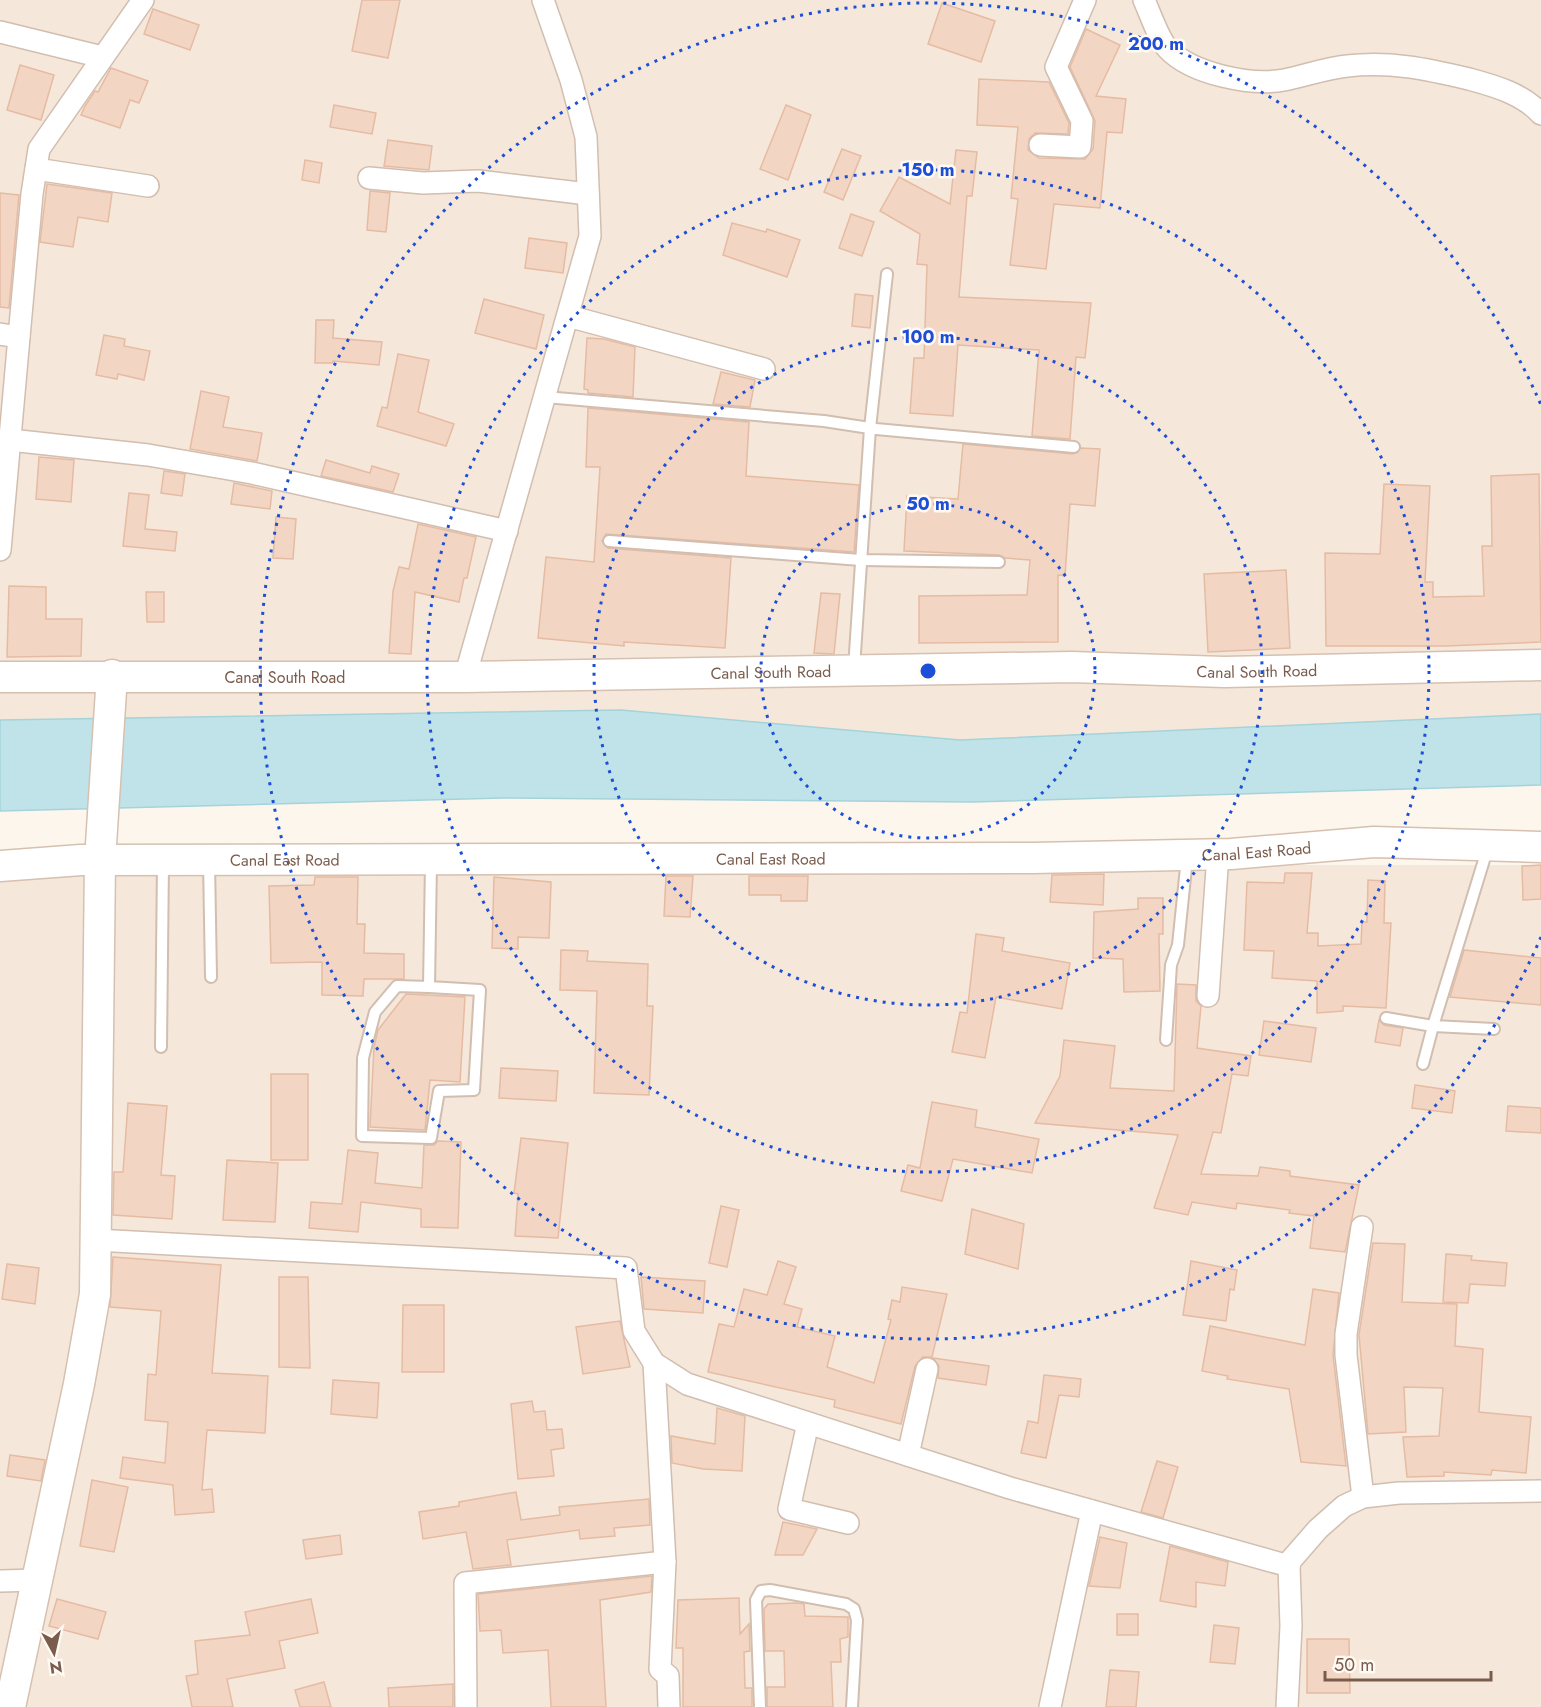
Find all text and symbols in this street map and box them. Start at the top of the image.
text: 200 m [1128,31,1184,57]
text: 150 m [902,157,954,183]
text: 100 m [901,324,955,350]
text: 50 m [906,491,950,517]
street label: Canal South Road [1196,659,1317,684]
street label: Canal South Road [710,660,832,685]
centre of rings [918,661,938,681]
street label: Canal South Road [225,666,345,689]
street label: Canal East Road [1202,836,1312,867]
street label: Canal East Road [716,847,826,871]
street label: Canal East Road [230,848,340,872]
north arrow [24,1623,84,1683]
scale bar [1325,1644,1492,1682]
text: 50 m [1334,1652,1374,1678]
text: N [48,1655,64,1680]

